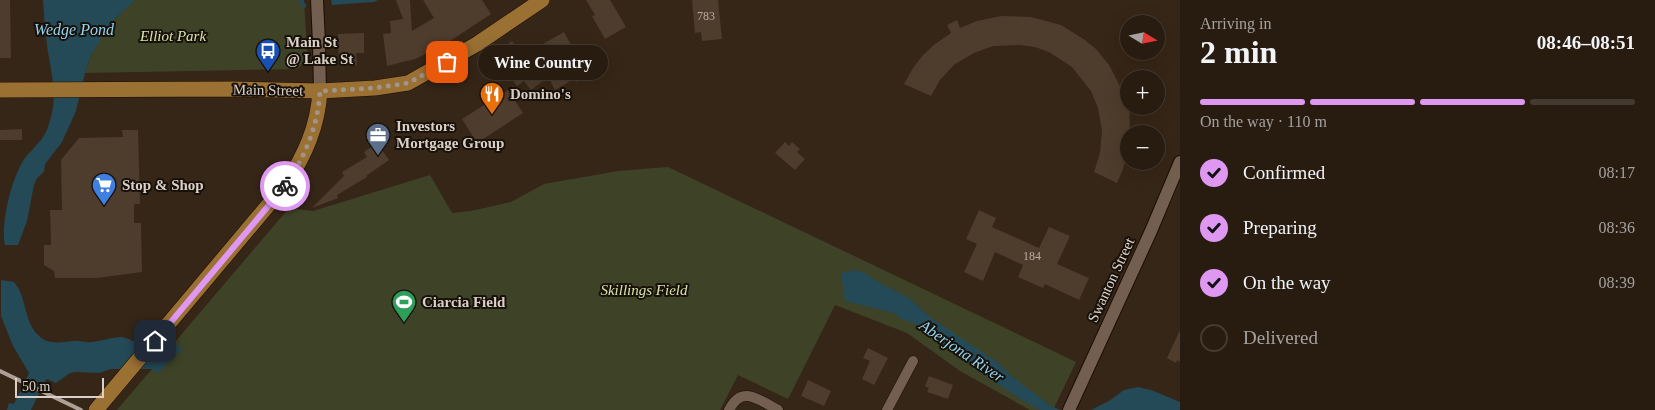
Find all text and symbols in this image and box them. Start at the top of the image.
house number: 783 [697,9,715,23]
north arrow [1120,15,1165,60]
map controls [1120,15,1165,170]
text: Arriving in [1200,15,1272,32]
water label: Wedge Pond [34,21,115,39]
park label: Elliot Park [139,28,206,44]
text: 08:46–08:51 [1537,32,1635,53]
place label: Main St @ Lake St [286,34,353,67]
text: 2 min [1200,34,1277,70]
bus stop icon: Main St @ Lake St [255,38,281,72]
pin [426,41,468,83]
callout: Wine Country [477,44,607,80]
icon: bag [433,48,461,76]
text: Wine Country [494,54,592,71]
button: + [1120,70,1165,115]
street label: Main Street [233,81,304,99]
restaurant icon: Domino's [479,81,505,115]
place label: Domino's [510,86,571,102]
text: On the way · 110 m [1200,113,1327,130]
place label: Investors Mortgage Group [396,118,504,151]
office icon: Investors Mortgage Group [365,122,391,156]
button: − [1120,125,1165,170]
icon: check [1200,159,1228,187]
courier [260,161,310,211]
text: Confirmed [1243,162,1325,183]
text: 08:17 [1599,164,1635,181]
supermarket icon: Stop & Shop [91,172,117,206]
icon: bike [271,172,299,200]
place label: Stop & Shop [122,177,204,193]
icon: check [1200,214,1228,242]
text: Preparing [1243,217,1317,238]
text: 08:36 [1599,219,1635,236]
street label: Swanton Street [1084,235,1138,325]
house number: 184 [1023,249,1041,263]
icon: check [1200,269,1228,297]
text: On the way [1243,272,1331,293]
text: 08:39 [1599,274,1635,291]
park label: Skillings Field [600,282,688,298]
sports icon: Ciarcia Field [391,289,417,323]
place label: Ciarcia Field [422,294,506,310]
water label: Aberjona River [915,316,1008,387]
pin [134,320,176,362]
icon: home [141,327,169,355]
text: Delivered [1243,327,1318,348]
scale bar [15,375,104,398]
text: 50 m [22,379,50,394]

